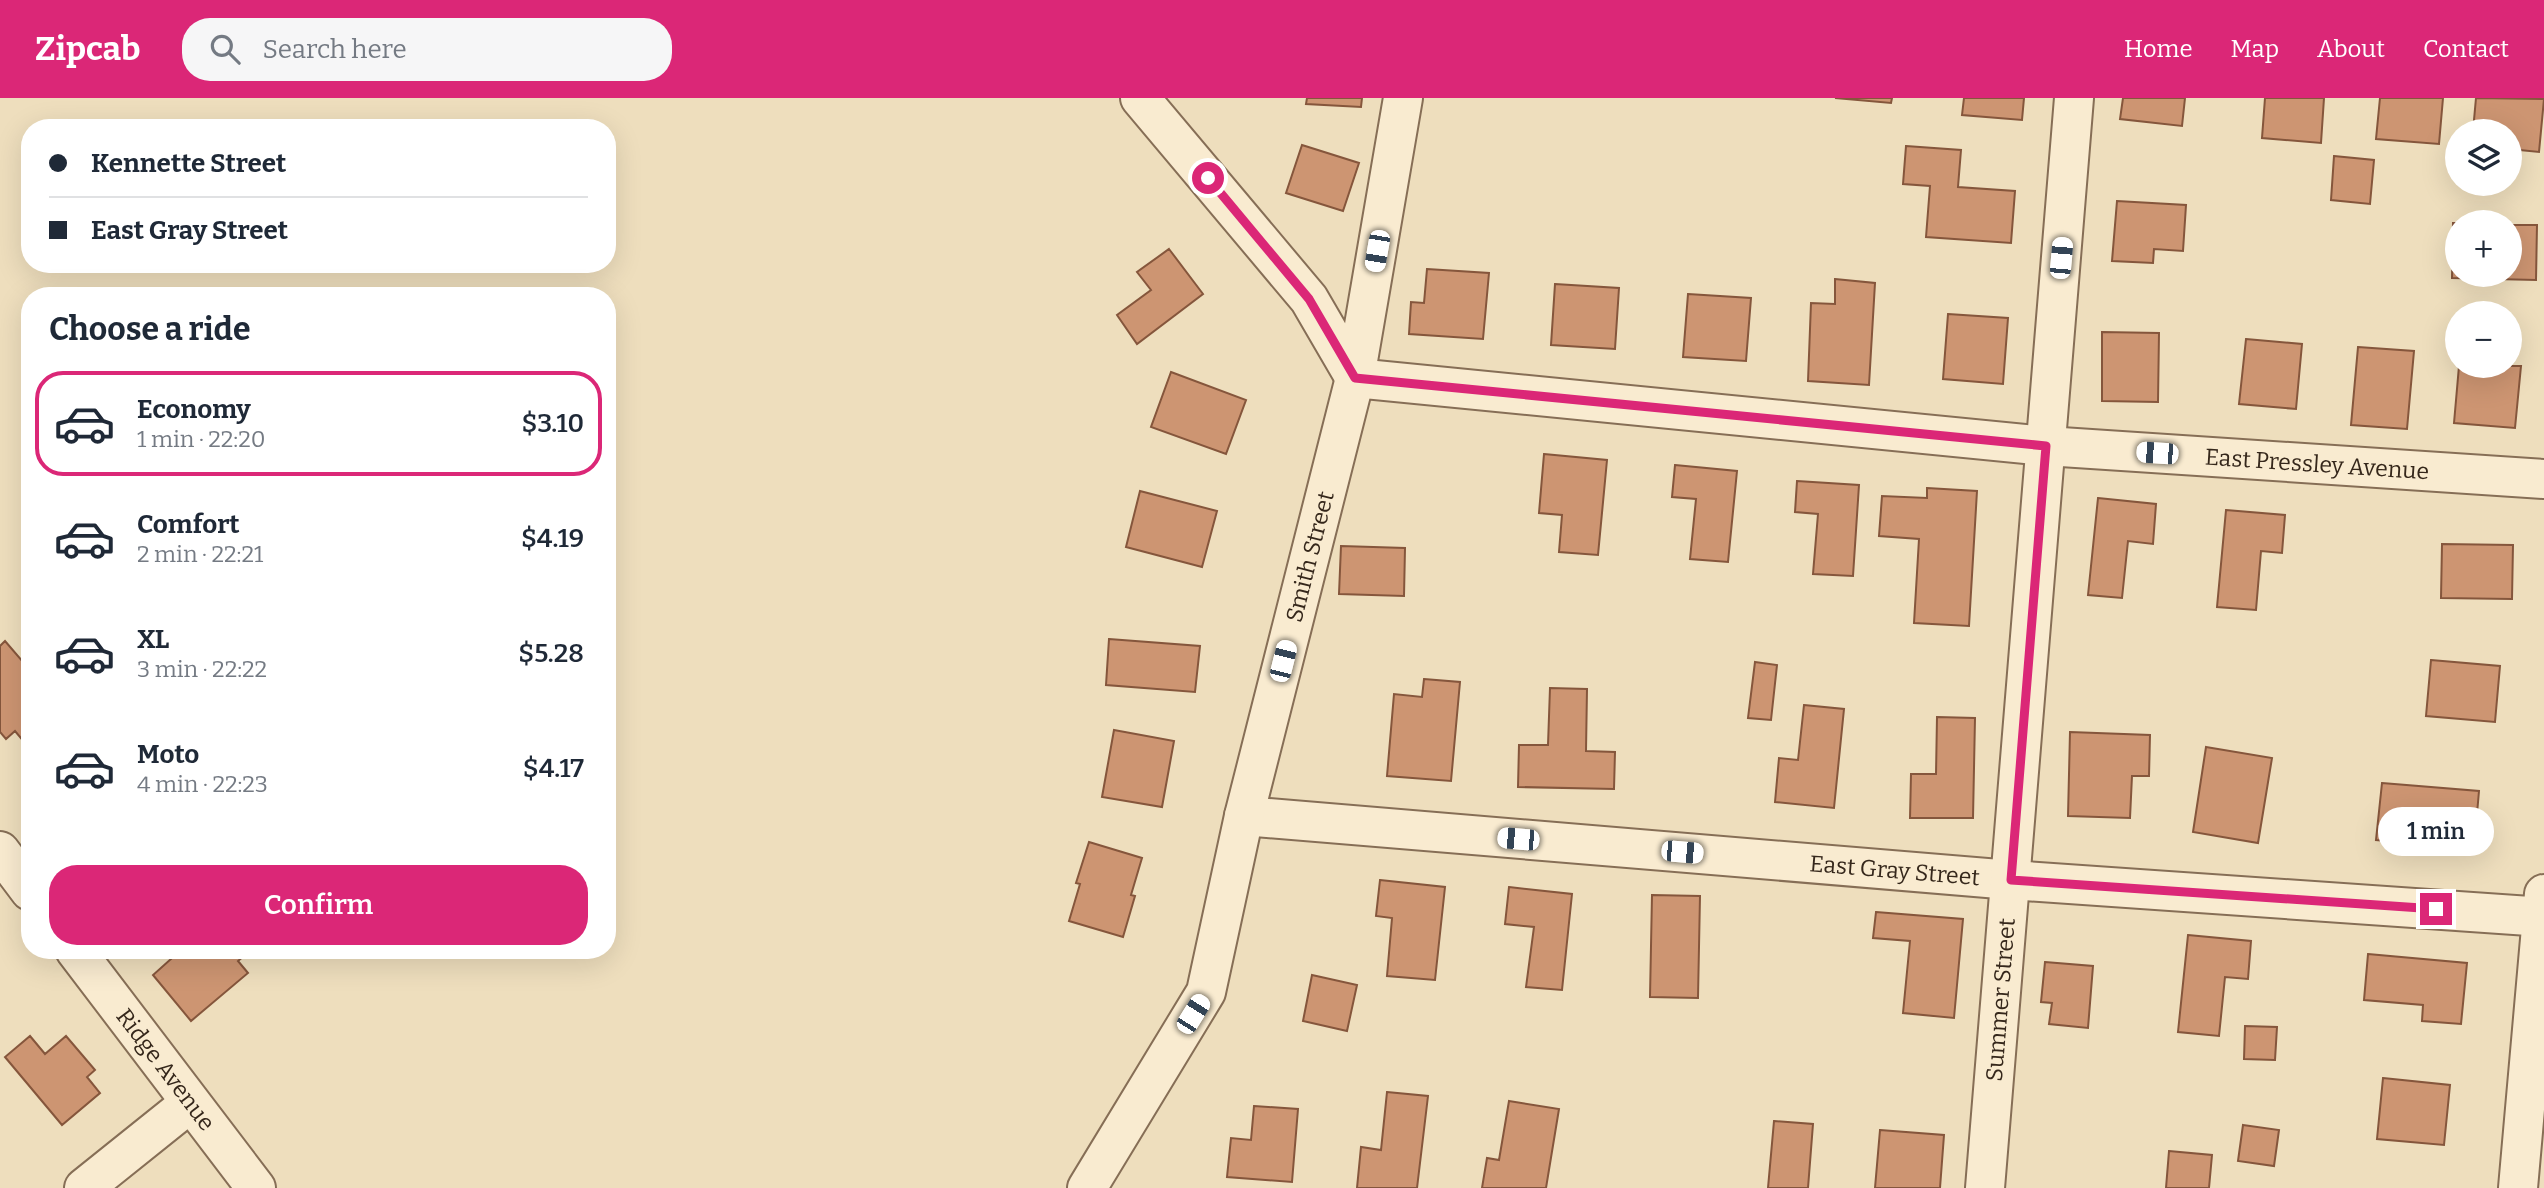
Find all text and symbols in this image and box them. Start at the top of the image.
search box [182,18,672,81]
text: Zipcab [35,29,140,69]
icon: search [206,30,244,68]
text: Search here [262,34,407,65]
text: Home [2124,35,2193,63]
text: Map [2231,35,2279,63]
text: About [2317,35,2385,63]
text: Contact [2423,35,2509,63]
map controls [2445,119,2522,378]
button: layers [2445,119,2522,196]
text: Kennette Street [91,148,286,179]
route start [1192,162,1224,194]
button: + [2445,210,2522,287]
text: East Gray Street [91,215,288,246]
car [1364,228,1391,274]
car [2049,236,2074,280]
button: − [2445,301,2522,378]
text: Choose a ride [49,310,250,348]
icon: car [53,392,116,455]
text: Economy [137,394,251,425]
text: $3.10 [521,408,584,439]
text: 1 min · 22:20 [137,425,265,453]
car [2136,441,2179,465]
street label: East Pressley Avenue [2204,443,2430,485]
street label: Smith Street [1280,488,1340,625]
icon: car [53,507,116,570]
text: Comfort [137,509,240,540]
text: $4.19 [521,523,584,554]
text: 2 min · 22:21 [137,540,263,568]
icon: car [53,622,116,685]
text: XL [137,624,169,655]
text: $5.28 [518,638,584,669]
car [1268,638,1299,684]
text: 3 min · 22:22 [137,655,267,683]
icon: car [53,737,116,800]
text: Moto [137,739,199,770]
text: $4.17 [523,753,584,784]
text: 4 min · 22:23 [137,770,268,798]
callout: 1 min [2378,808,2494,856]
text: 1 min [2407,817,2465,845]
car [1497,827,1540,851]
car [1661,840,1704,864]
street label: East Gray Street [1809,849,1981,891]
button: Confirm [49,865,588,945]
route end [2420,893,2452,925]
street label: Summer Street [1980,917,2021,1082]
car [1173,991,1214,1037]
street label: Ridge Avenue [110,1003,221,1136]

